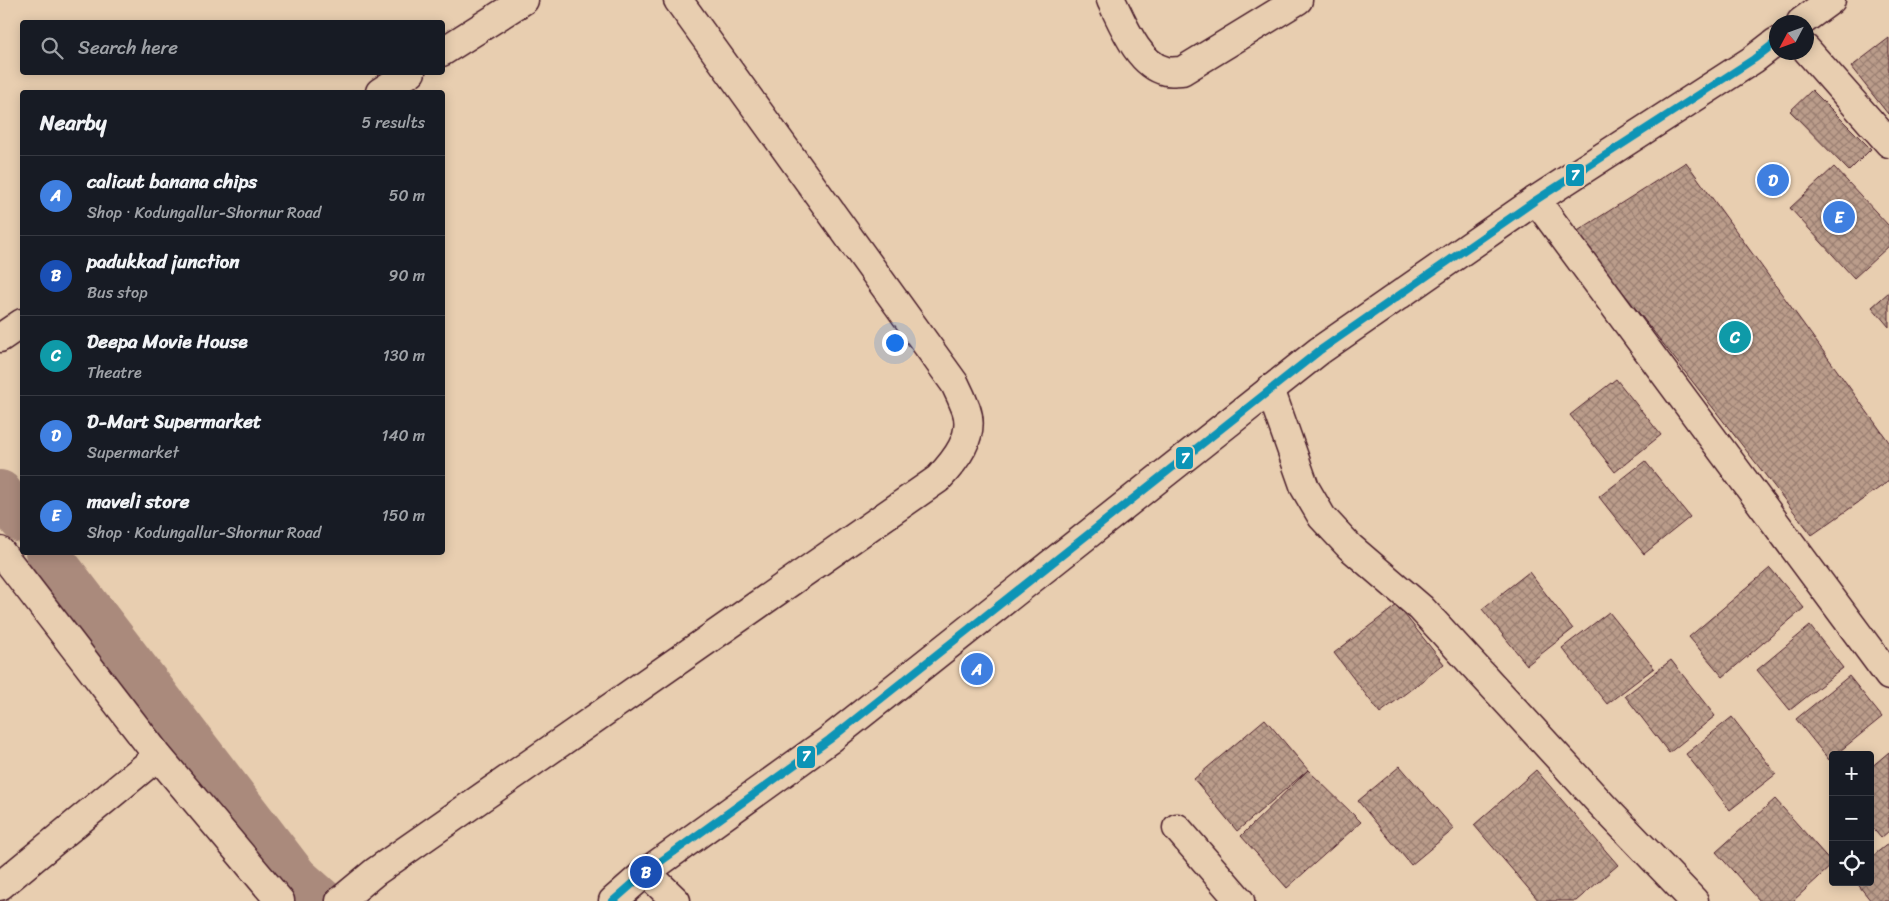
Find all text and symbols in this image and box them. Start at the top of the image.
north arrow [1769,15,1814,60]
search box [20,20,445,75]
text: Search here [78,31,178,64]
icon: search [38,34,66,62]
text: Nearby [40,104,106,142]
text: 5 results [361,108,425,137]
pin: D [1757,161,1789,199]
line badge: 7 [1565,163,1585,187]
text: 7 [1571,163,1580,188]
text: calicut banana chips [87,165,257,198]
text: A [51,181,61,210]
text: 50 m [389,181,425,210]
text: Shop · Kodungallur-Shornur Road [87,198,321,227]
pin: E [1823,198,1855,236]
text: padukkad junction [87,245,239,278]
text: B [51,261,61,290]
text: 90 m [389,261,425,290]
text: Bus stop [87,278,148,307]
pin: C [1719,318,1751,356]
text: Deepa Movie House [87,325,248,358]
your location [882,330,908,356]
text: C [51,341,61,370]
text: 130 m [383,341,425,370]
text: Theatre [87,358,142,387]
text: D-Mart Supermarket [87,405,261,438]
text: D [51,421,61,450]
text: 140 m [382,421,425,450]
text: Supermarket [87,438,179,467]
line badge: 7 [1175,446,1194,470]
text: 7 [1181,446,1190,471]
text: maveli store [87,485,190,518]
text: E [52,501,60,530]
text: 150 m [382,501,425,530]
text: Shop · Kodungallur-Shornur Road [87,518,321,547]
pin: A [961,650,993,688]
text: 7 [802,744,811,769]
line badge: 7 [796,745,816,769]
map controls [1829,751,1874,886]
button: + [1829,751,1874,796]
button: − [1829,796,1874,841]
button: locate [1829,841,1874,886]
pin: B [630,853,662,891]

